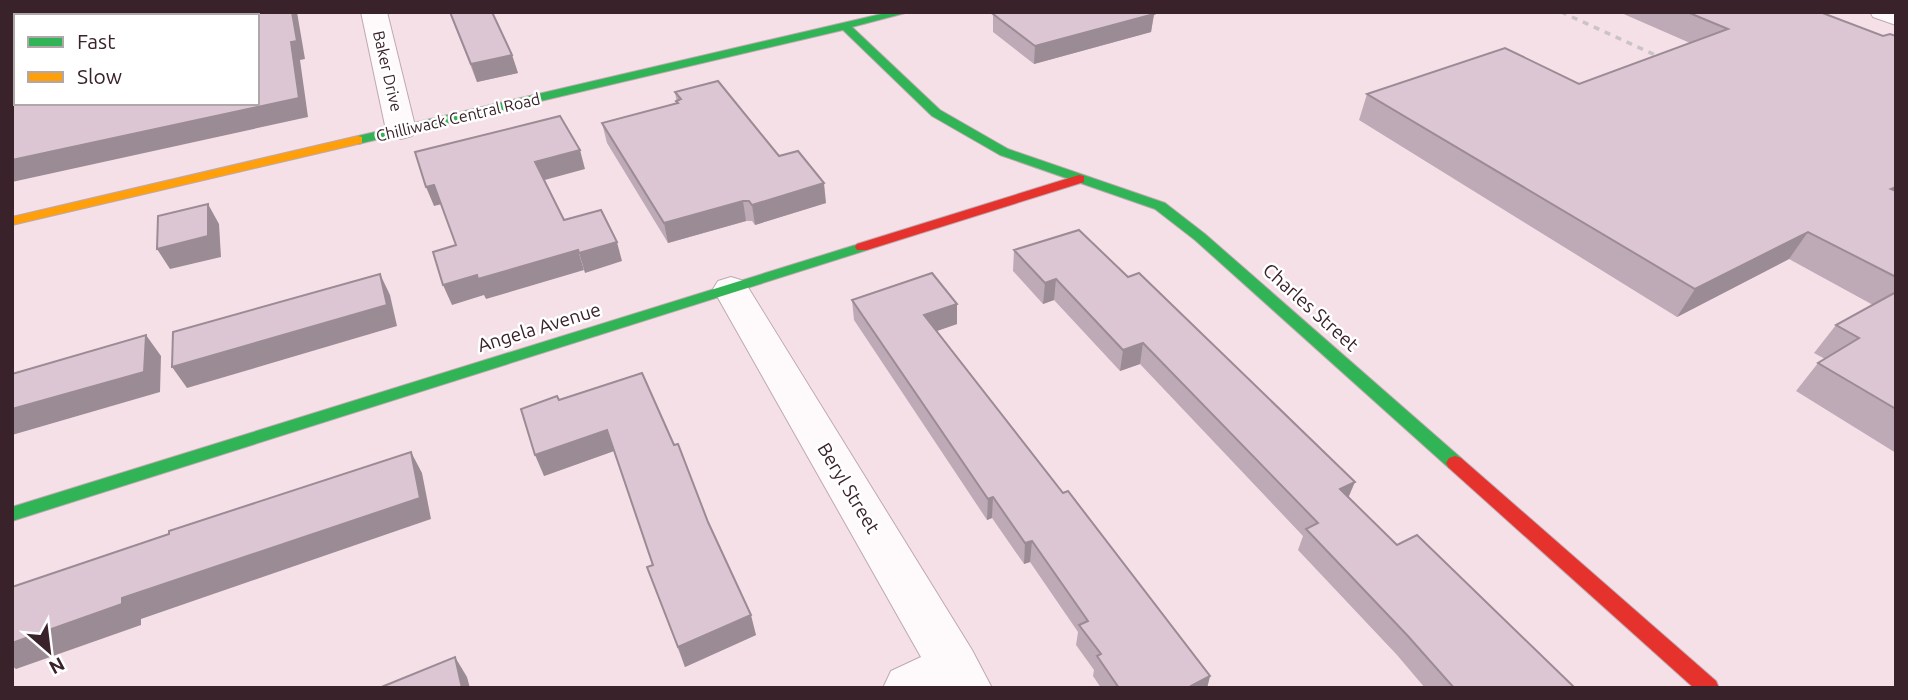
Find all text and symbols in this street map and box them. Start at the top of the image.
legend [14,14,259,105]
text: Fast [77,29,115,53]
street label: Baker Drive [370,29,406,113]
text: Slow [77,64,122,88]
street label: Chilliwack Central Road [374,89,542,145]
street label: Charles Street [1259,258,1364,356]
street label: Angela Avenue [475,298,603,356]
street label: Beryl Street [813,439,885,538]
north arrow [14,616,84,686]
text: N [46,653,68,679]

